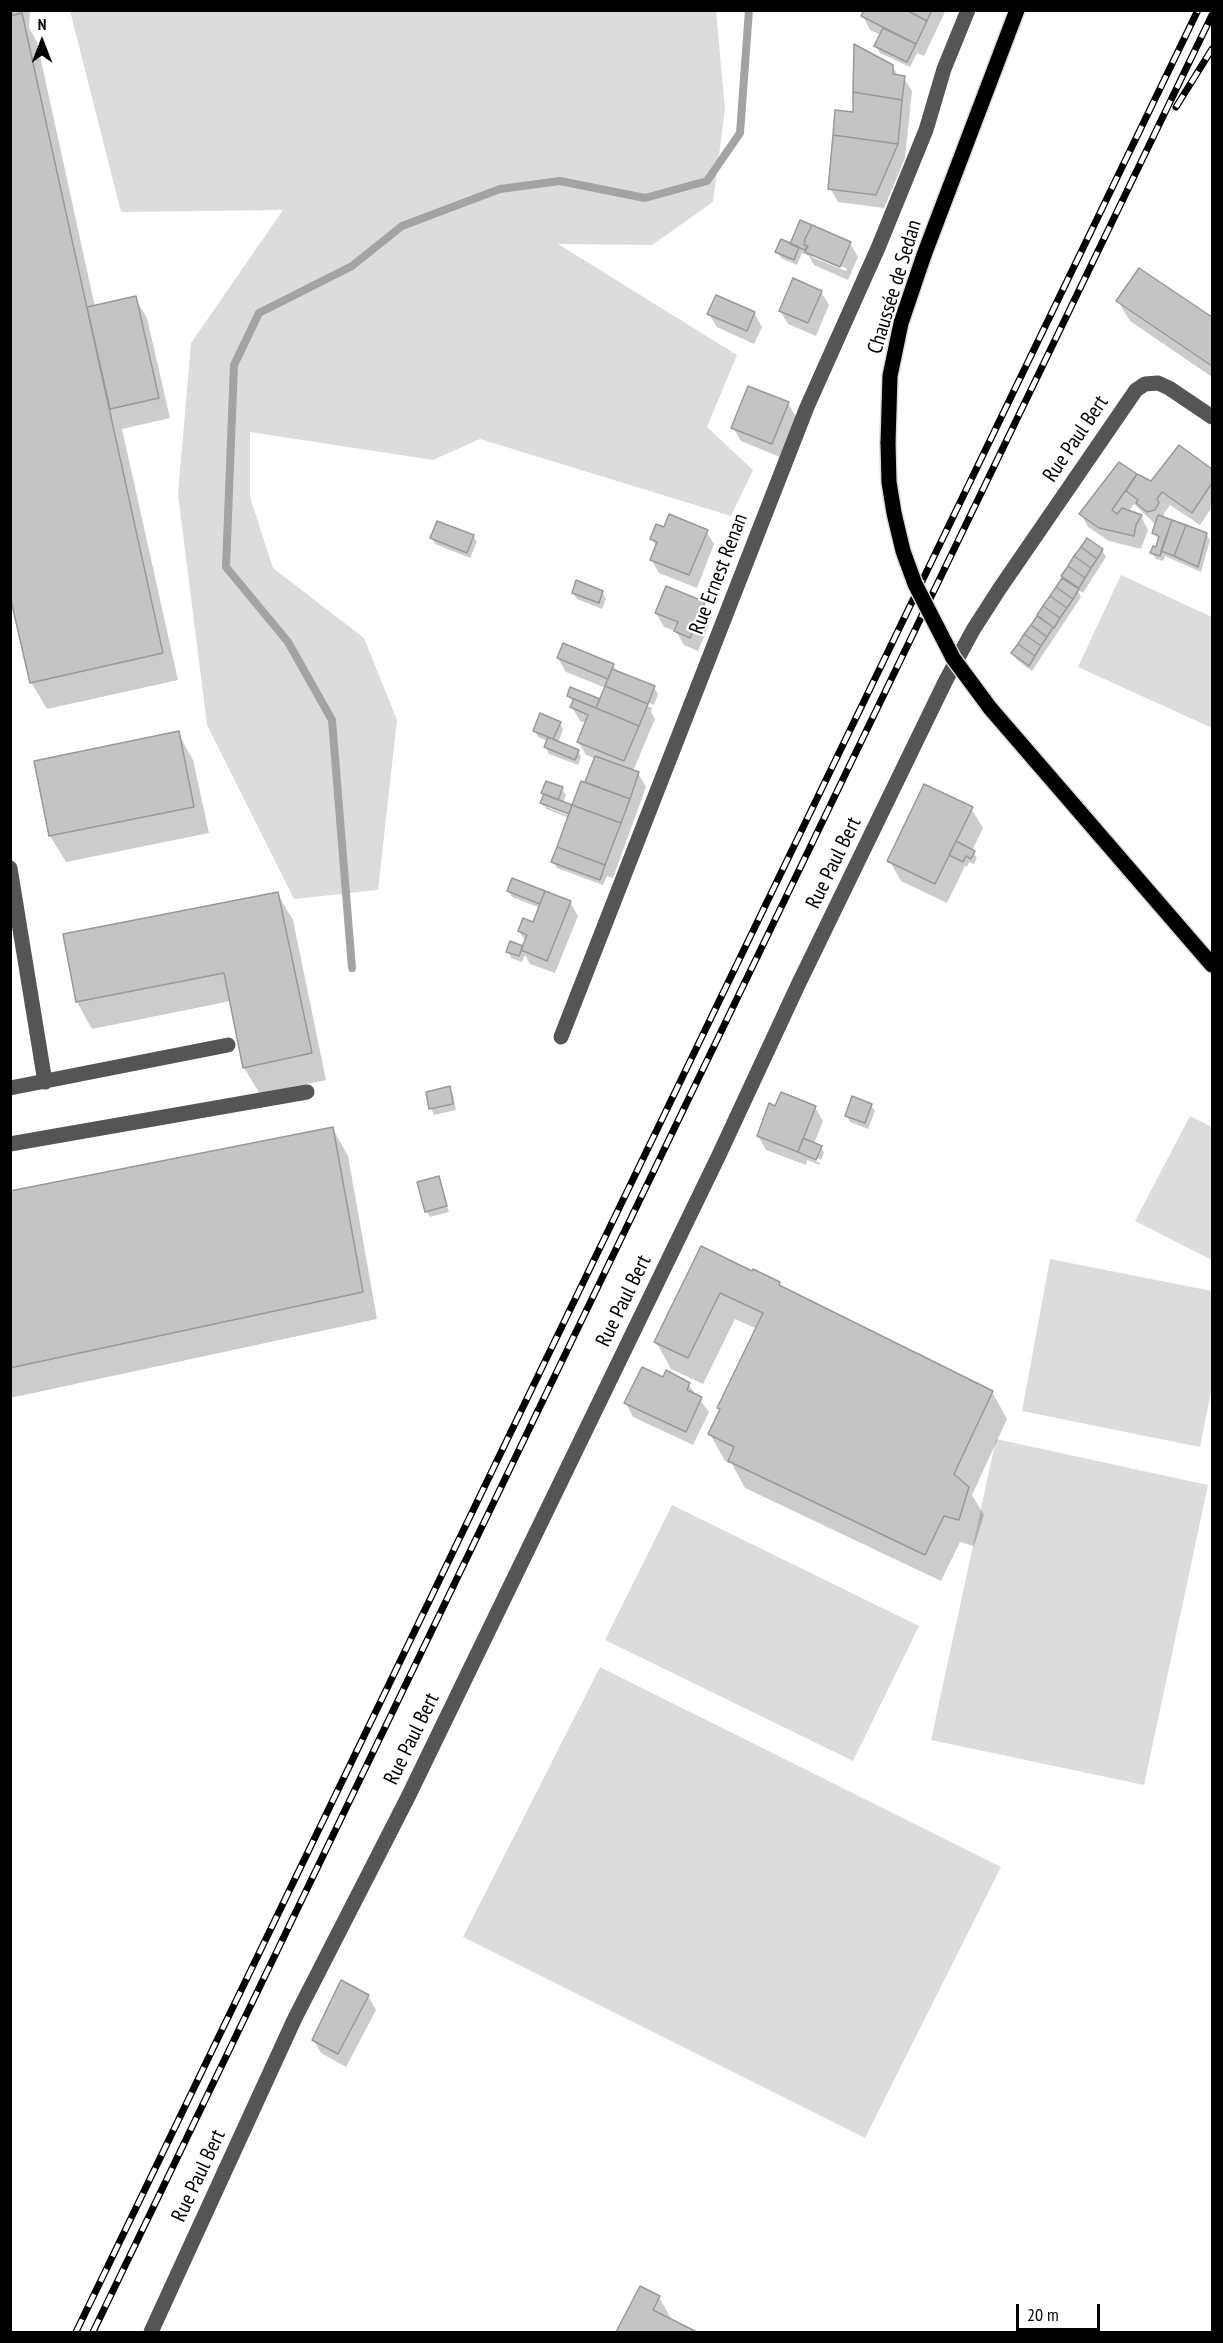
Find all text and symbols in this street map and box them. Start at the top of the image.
north arrow [12,12,72,72]
text: N [38,14,46,34]
street label: Chaussée de Sedan [863,217,927,357]
street label: Rue Paul Bert [1038,391,1114,487]
street label: Rue Ernest Renan [684,510,754,638]
street label: Rue Paul Bert [801,813,867,913]
street label: Rue Paul Bert [591,1251,657,1351]
street label: Rue Paul Bert [379,1689,445,1789]
street label: Rue Paul Bert [167,2126,231,2226]
scale bar [1019,2292,1103,2330]
text: 20 m [1027,2303,1059,2326]

